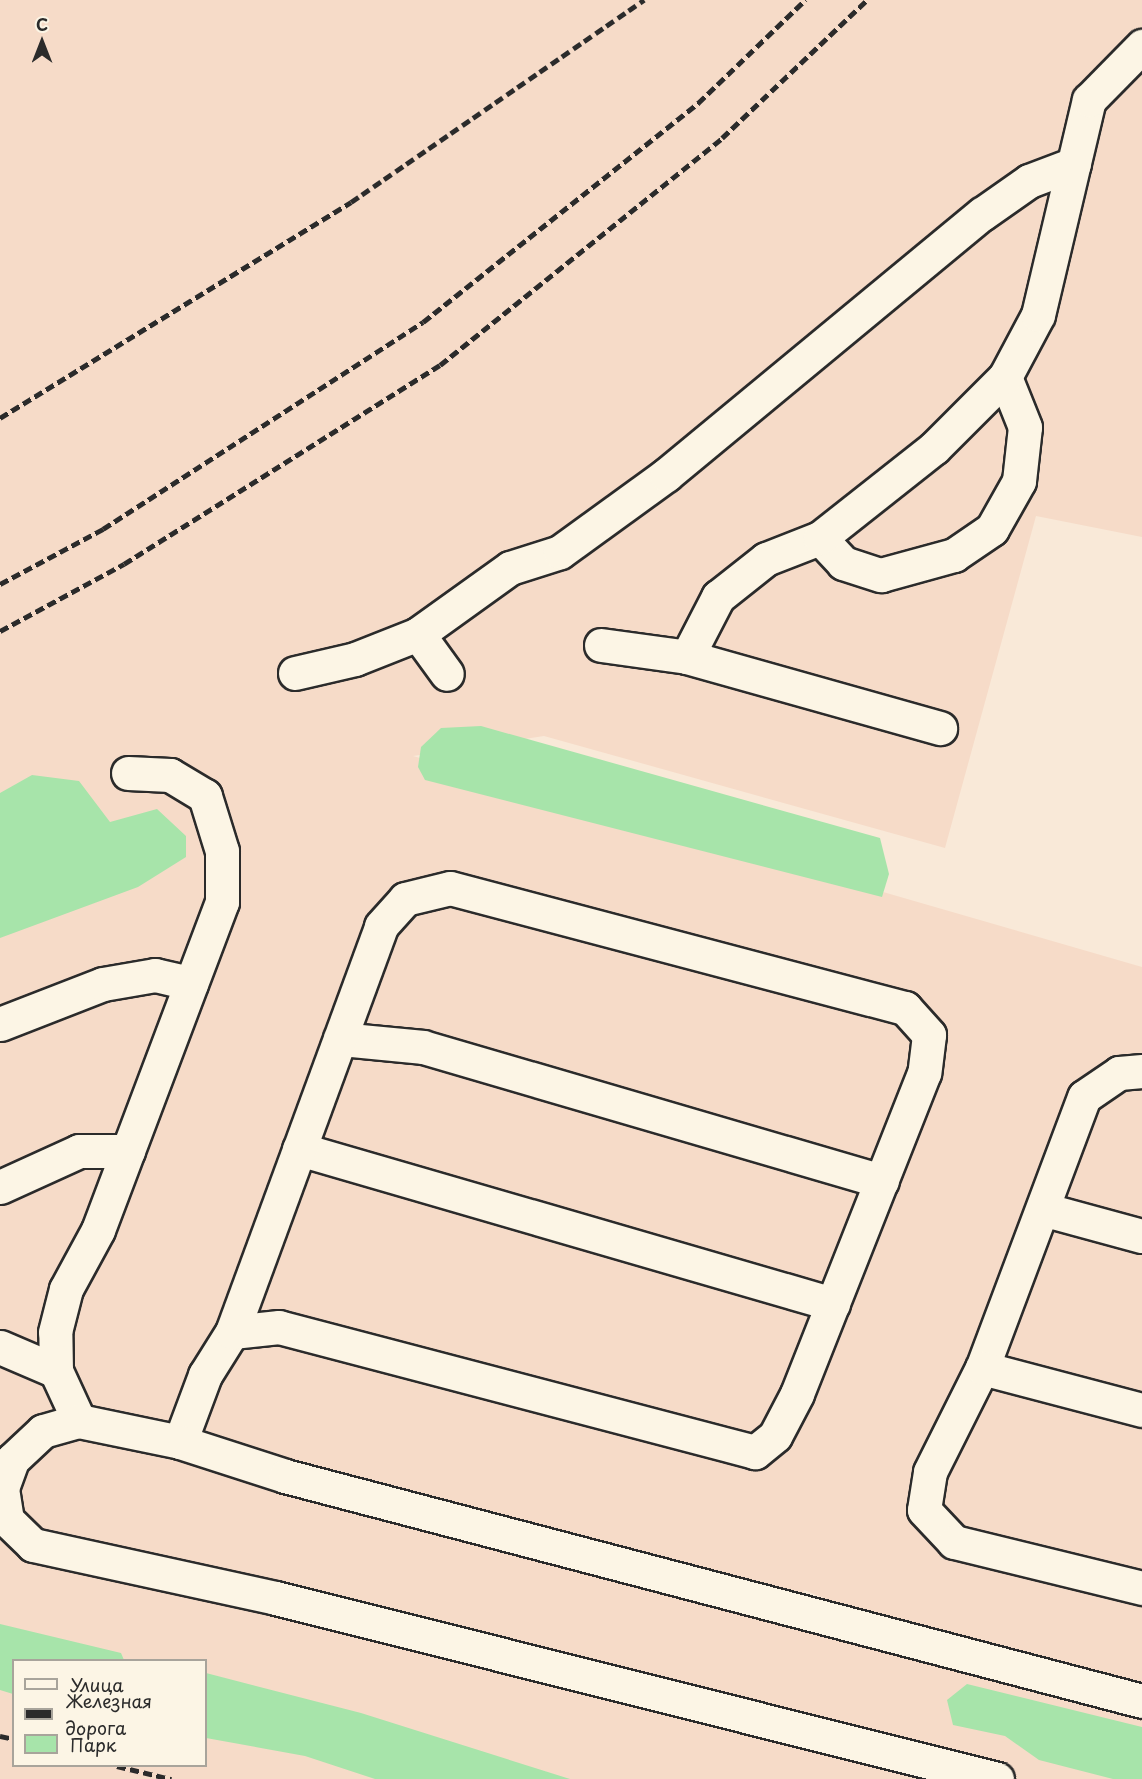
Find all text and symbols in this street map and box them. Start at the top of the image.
north arrow [12,12,72,72]
text: С [36,12,48,36]
legend [12,1659,207,1767]
text: Улица [70,1671,124,1698]
text: Железная дорога [65,1687,152,1741]
text: Парк [70,1731,116,1758]

